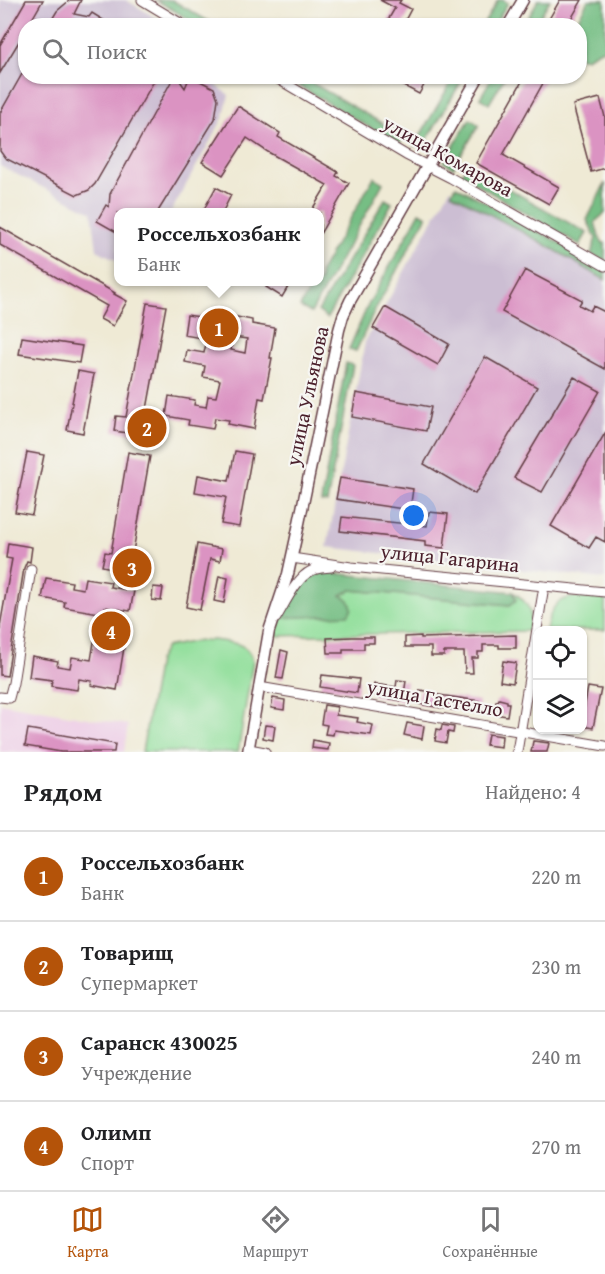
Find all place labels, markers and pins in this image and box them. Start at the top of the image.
pin: 1 [200,306,238,350]
pin: 2 [128,406,166,450]
pin: 3 [112,546,152,590]
pin: 4 [92,608,130,654]

